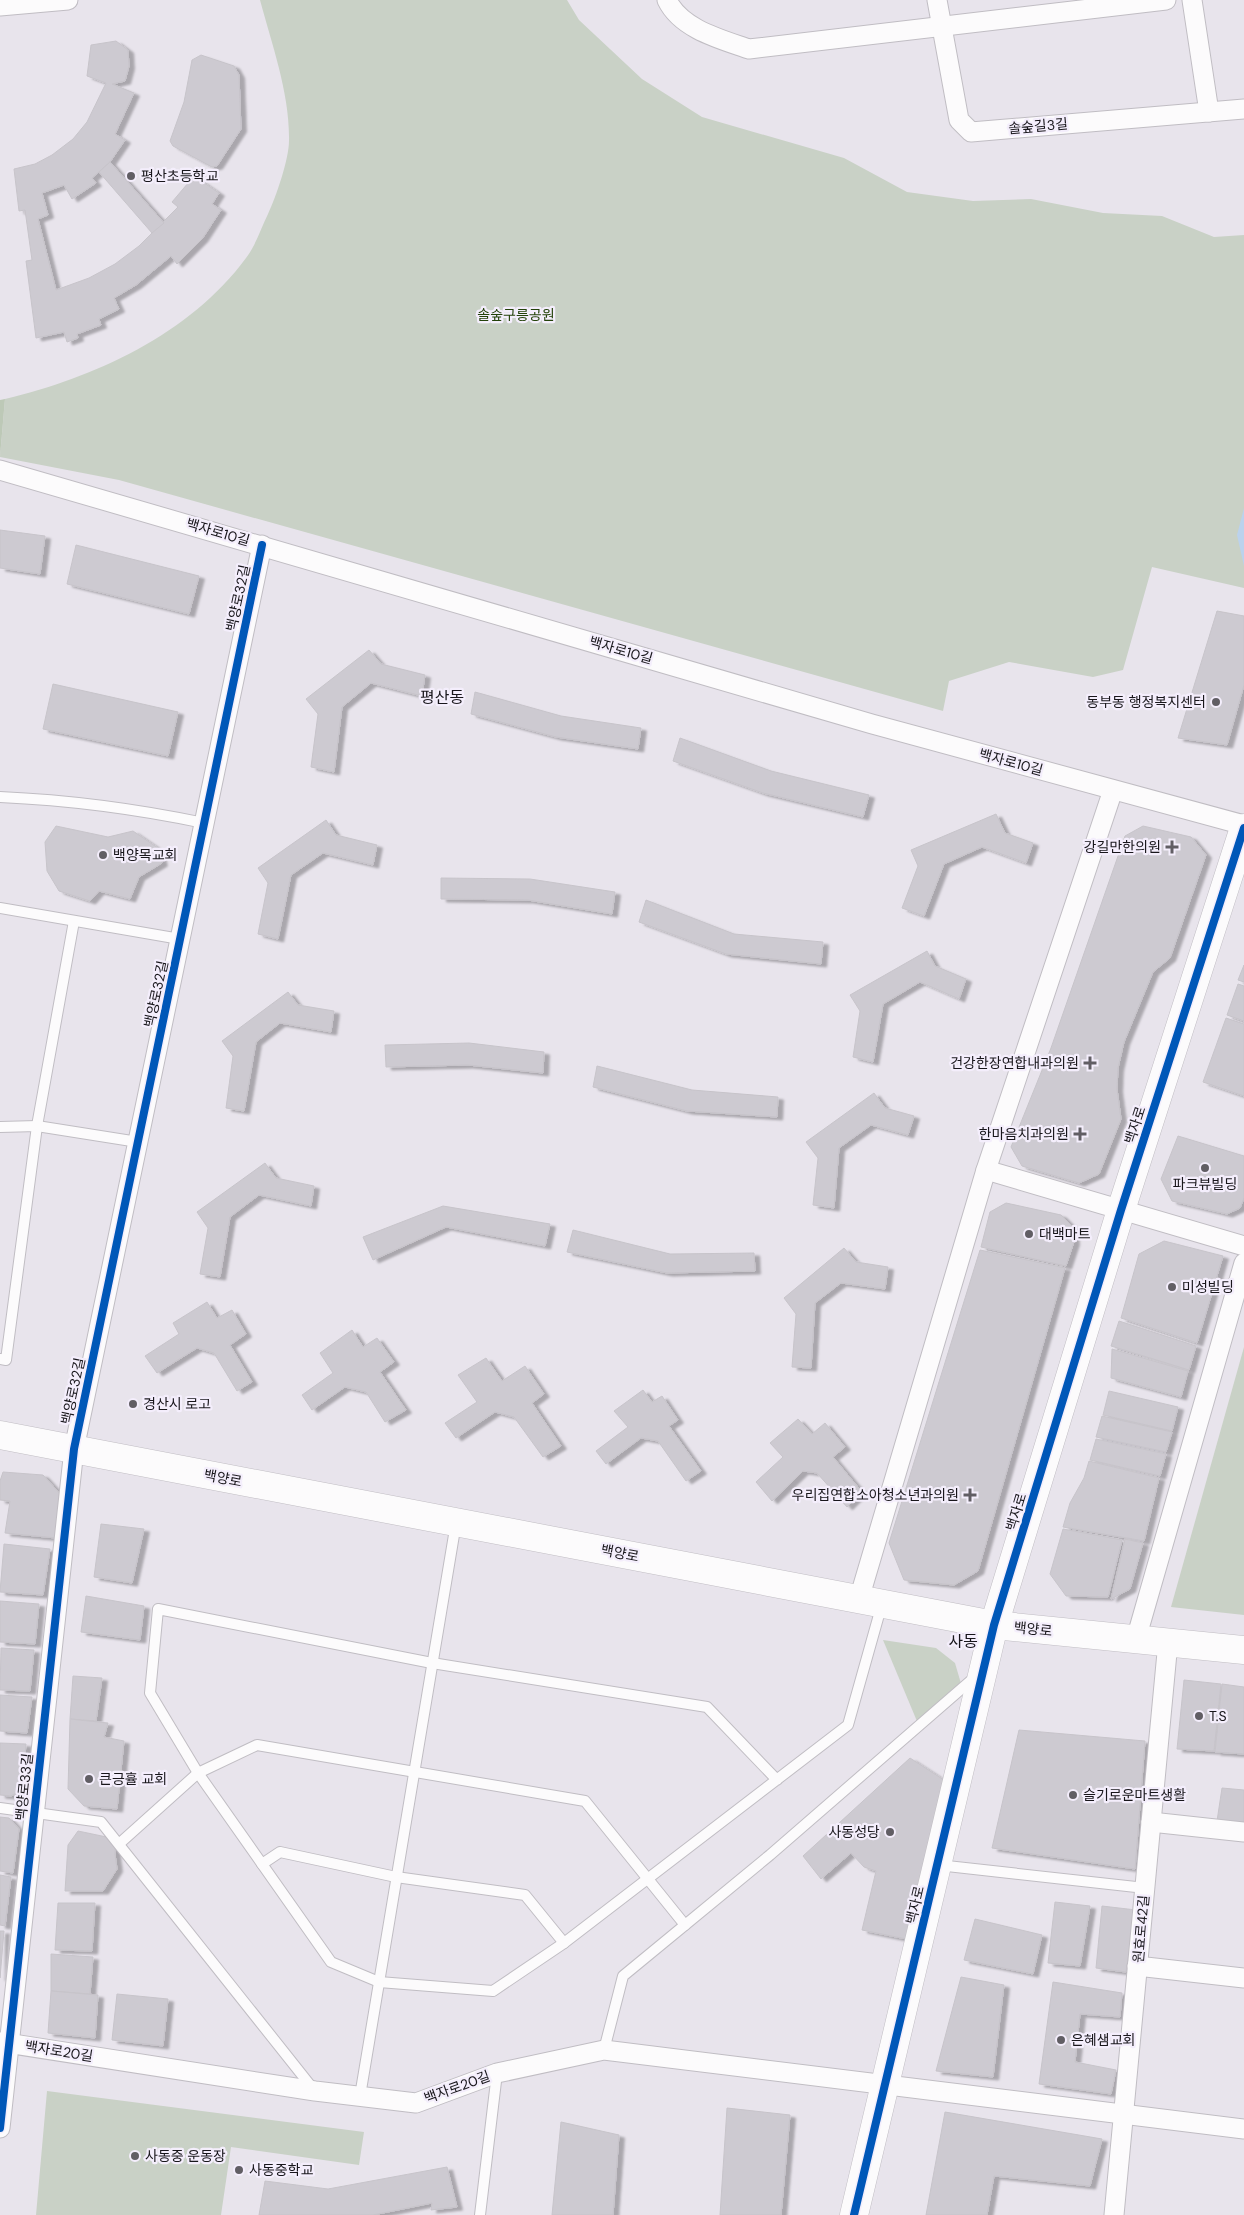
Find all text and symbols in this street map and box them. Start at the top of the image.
street label: 솔숲길3길 [1007,114,1069,138]
place label: 평산초등학교 [141,167,218,185]
marker: 평산초등학교 [125,170,137,182]
park label: 솔숲구릉공원 [477,306,555,324]
street label: 백자로10길 [184,514,252,550]
street label: 백양로32길 [222,563,254,633]
street label: 백자로10길 [587,632,655,668]
district label: 평산동 [420,687,464,708]
place label: 동부동 행정복지센터 [1086,693,1206,711]
marker: 동부동 행정복지센터 [1210,696,1222,708]
street label: 백자로10길 [977,745,1045,779]
place label: 강길만한의원 [1084,838,1161,856]
marker: 강길만한의원 [1165,840,1179,854]
place label: 백양목교회 [113,846,177,864]
marker: 백양목교회 [97,849,109,861]
street label: 백양로32길 [140,959,172,1029]
place label: 건강한장연합내과의원 [950,1054,1079,1072]
marker: 건강한장연합내과의원 [1083,1056,1097,1070]
street label: 백자로 [1120,1104,1150,1146]
place label: 한마음치과의원 [979,1125,1069,1143]
marker: 한마음치과의원 [1073,1127,1087,1141]
marker: 파크뷰빌딩 [1199,1162,1211,1174]
place label: 파크뷰빌딩 [1173,1175,1237,1193]
place label: 대백마트 [1039,1225,1091,1243]
marker: 대백마트 [1023,1228,1035,1240]
place label: 미성빌딩 [1182,1278,1234,1296]
marker: 미성빌딩 [1166,1281,1178,1293]
street label: 백양로32길 [57,1356,89,1426]
place label: 경산시 로고 [143,1395,211,1413]
marker: 경산시 로고 [127,1398,139,1410]
street label: 백양로 [202,1465,244,1491]
place label: 우리집연합소아청소년과의원 [792,1486,959,1504]
marker: 우리집연합소아청소년과의원 [963,1488,977,1502]
street label: 백자로 [1002,1491,1030,1533]
street label: 백양로 [599,1540,641,1566]
street label: 백양로 [1013,1618,1053,1640]
district label: 사동 [948,1631,978,1652]
place label: T.S [1209,1707,1227,1725]
marker: T.S [1193,1710,1205,1722]
street label: 백양로33길 [11,1752,37,1822]
place label: 큰긍휼 교회 [99,1770,167,1788]
marker: 큰긍휼 교회 [83,1773,95,1785]
place label: 슬기로운마트생활 [1083,1786,1186,1804]
marker: 슬기로운마트생활 [1067,1789,1079,1801]
place label: 사동성당 [828,1823,880,1841]
marker: 사동성당 [884,1826,896,1838]
street label: 백자로 [902,1884,928,1926]
street label: 원효로42길 [1129,1894,1153,1964]
place label: 은혜샘교회 [1071,2031,1135,2049]
marker: 은혜샘교회 [1055,2034,1067,2046]
street label: 백자로20길 [24,2037,94,2065]
street label: 백자로20길 [421,2067,493,2107]
place label: 사동중 운동장 [145,2147,226,2165]
marker: 사동중 운동장 [129,2150,141,2162]
place label: 사동중학교 [249,2161,314,2179]
marker: 사동중학교 [233,2164,245,2176]

